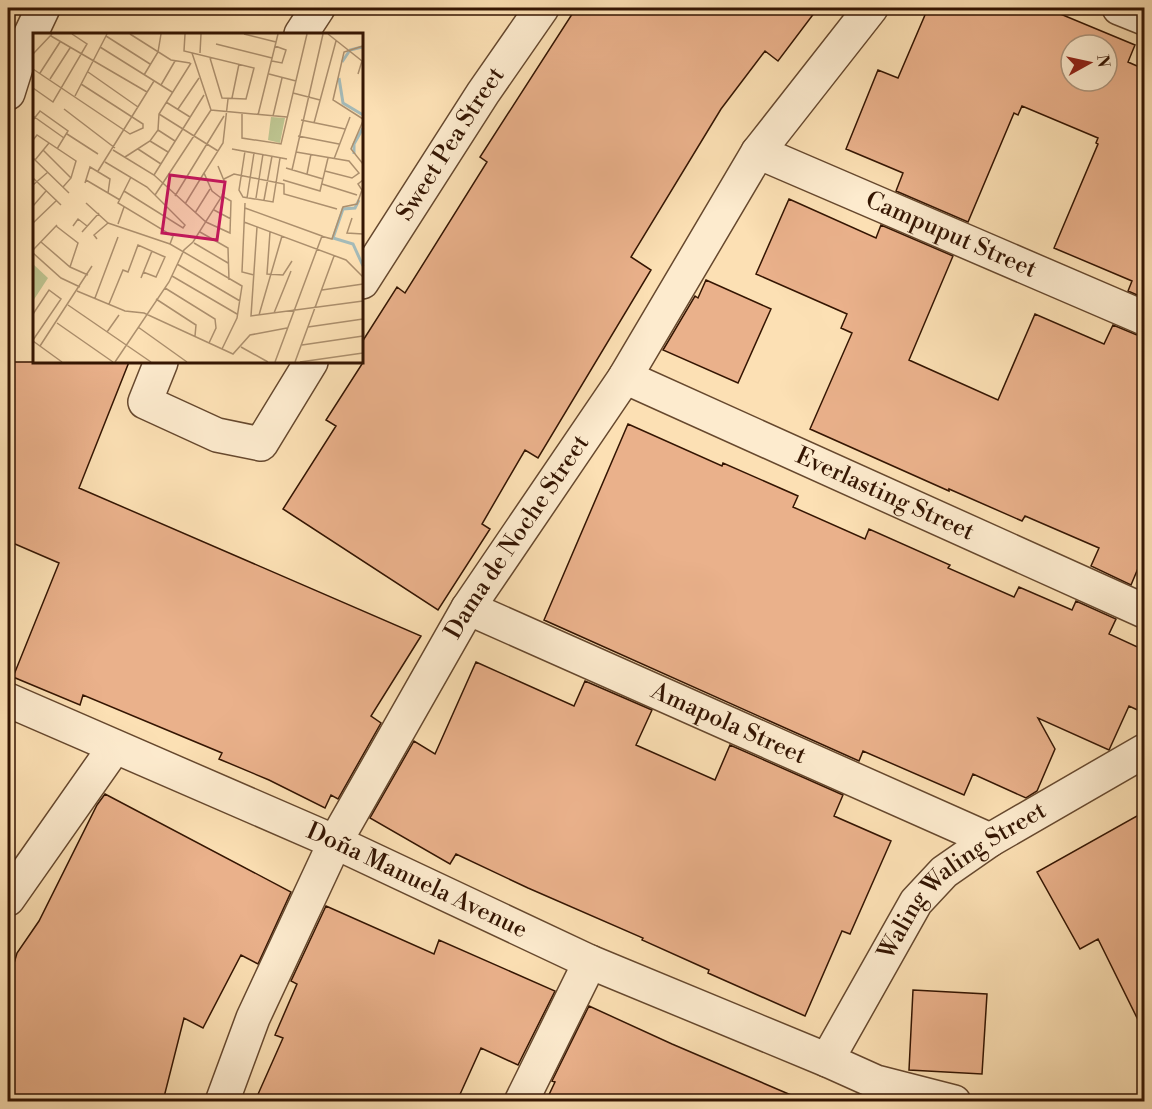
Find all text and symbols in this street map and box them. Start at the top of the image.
inset map [33,33,363,363]
north arrow [1059,33,1119,93]
text: N [1092,53,1114,69]
street label: Sweet Pea Street [390,61,512,226]
street label: Campuput Street [861,185,1042,285]
street label: Dama de Noche Street [438,429,596,645]
street label: Everlasting Street [791,441,979,548]
street label: Amapola Street [645,676,811,771]
street label: Waling Waling Street [871,795,1052,966]
street label: Doña Manuela Avenue [302,816,532,945]

